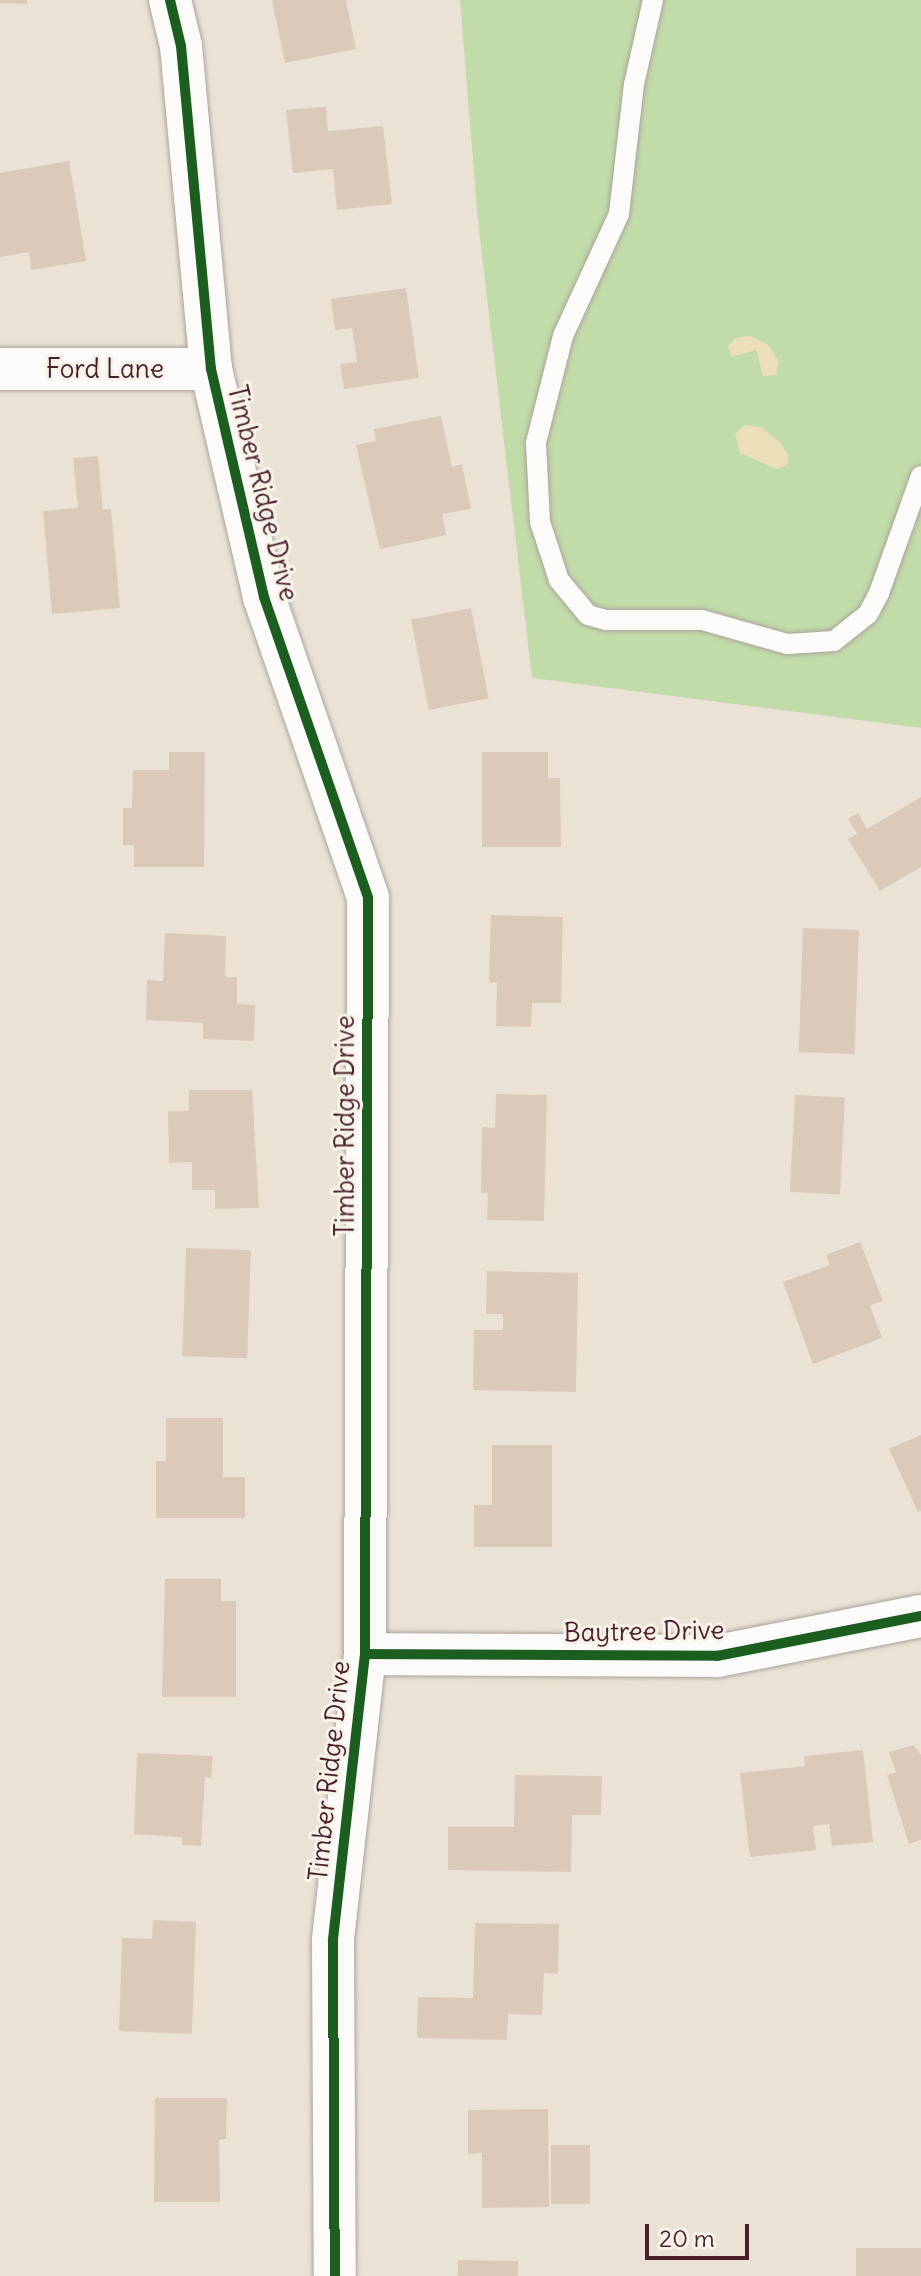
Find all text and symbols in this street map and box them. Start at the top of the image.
street label: Ford Lane [46,353,164,385]
street label: Timber Ridge Drive [221,382,305,604]
street label: Timber Ridge Drive [329,1015,361,1237]
street label: Baytree Drive [563,1614,725,1648]
street label: Timber Ridge Drive [302,1659,356,1883]
scale bar [649,2208,753,2258]
text: 20 m [659,2223,715,2253]

